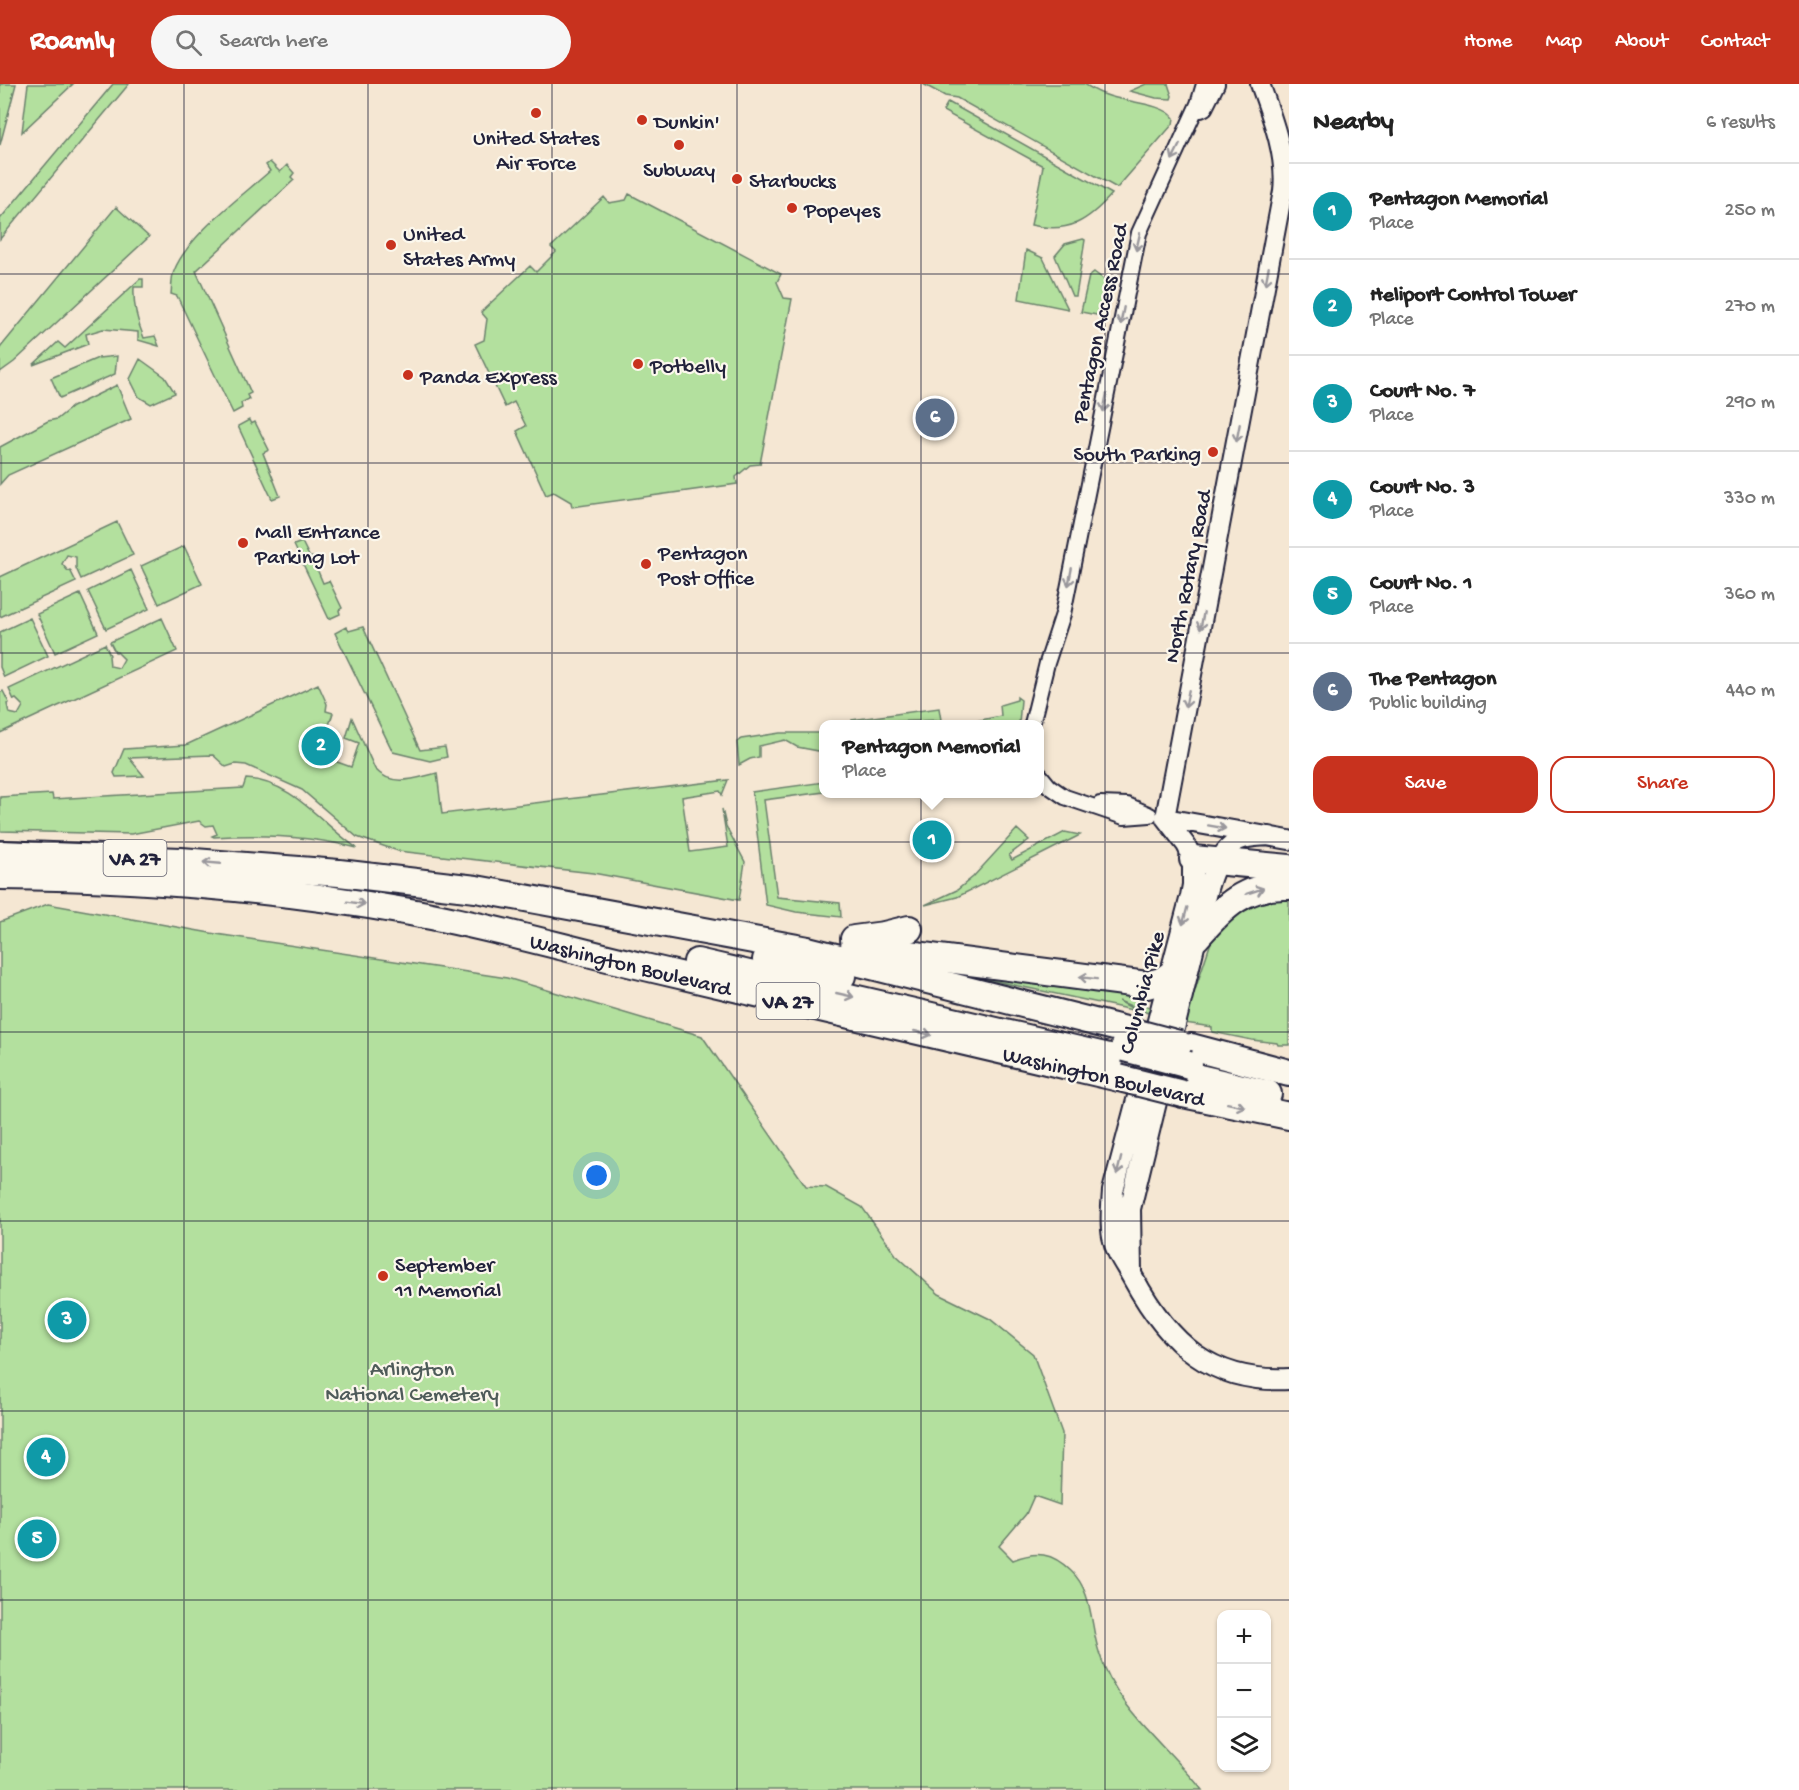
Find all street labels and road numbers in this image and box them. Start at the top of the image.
street label: Pentagon Access Road [1068,220,1136,427]
street label: North Rotary Road [1160,486,1220,665]
road number: VA 27 [104,840,166,876]
street label: Columbia Pike [1115,928,1173,1057]
street label: Washington Boulevard [527,930,735,1005]
road number: VA 27 [756,983,820,1019]
street label: Washington Boulevard [1000,1043,1209,1115]

